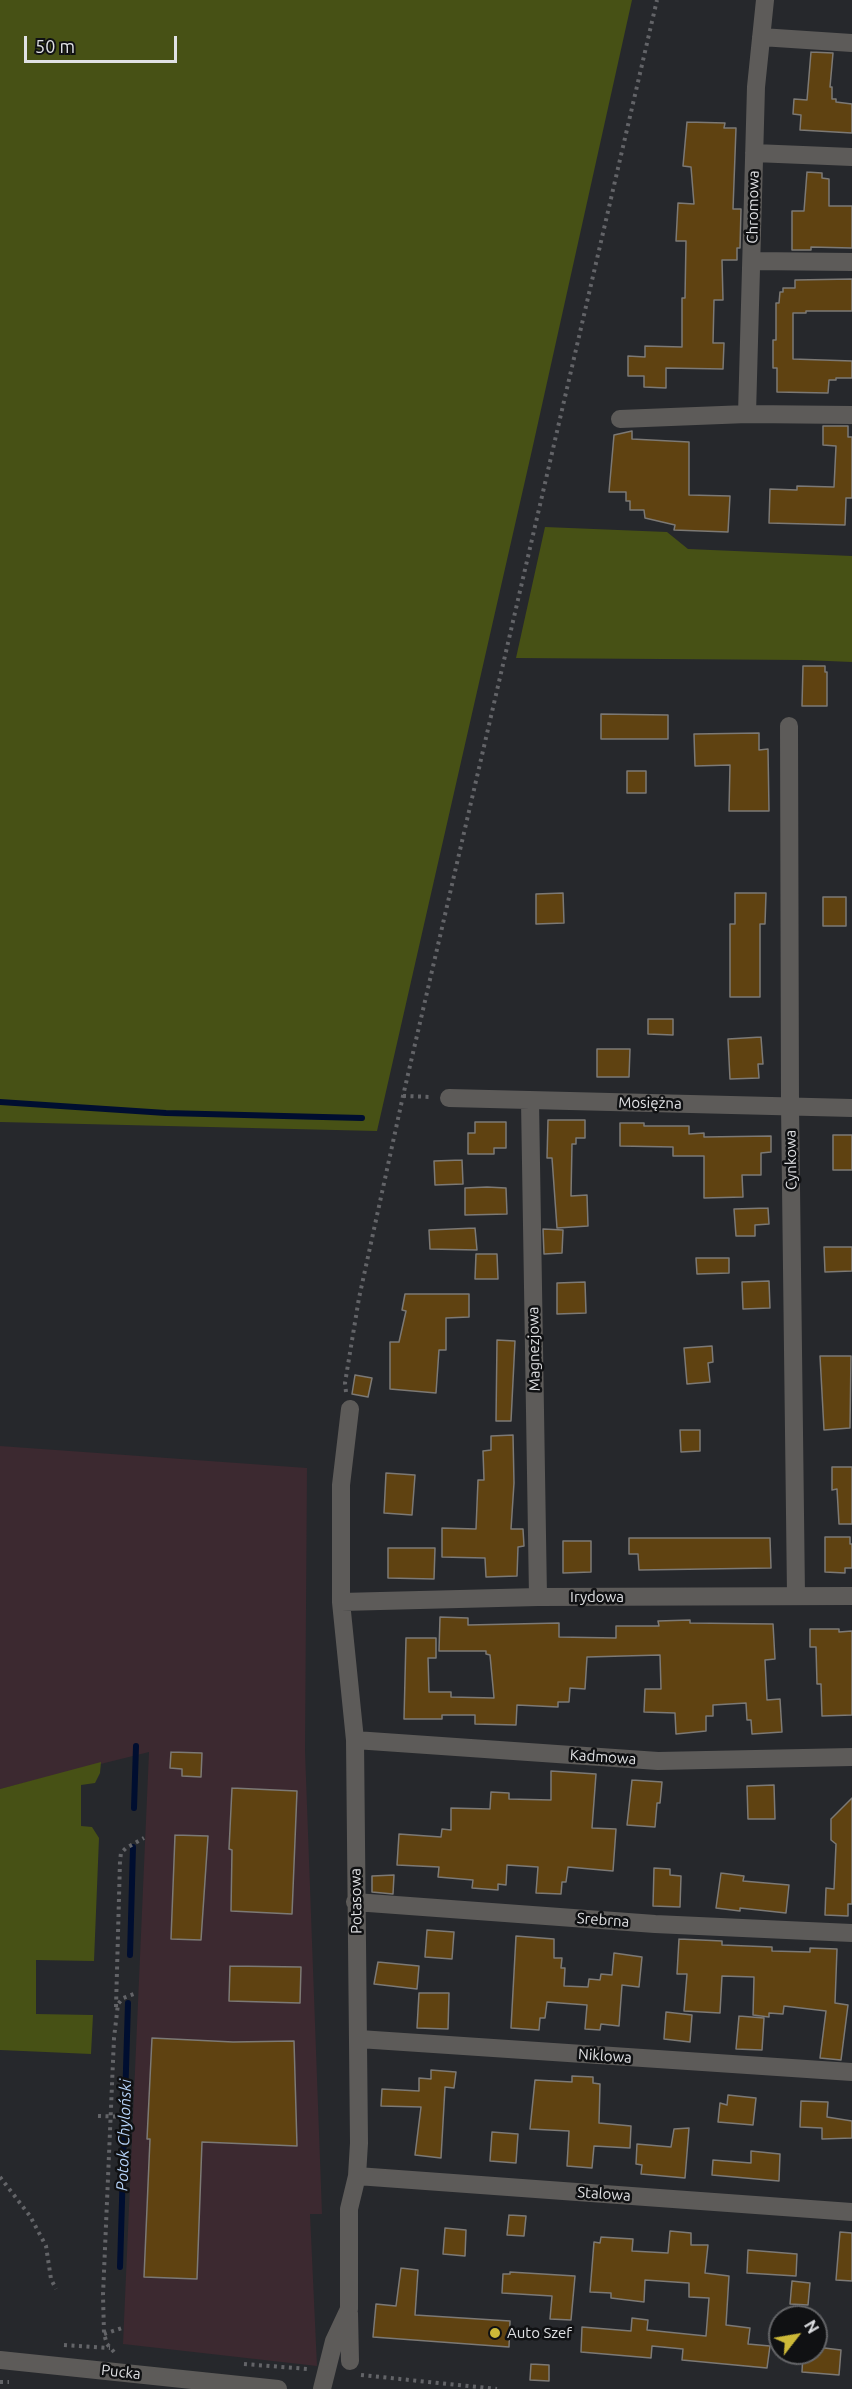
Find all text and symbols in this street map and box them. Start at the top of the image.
scale bar [27,24,180,62]
text: 50 m [35,36,75,56]
street label: Chromowa [743,170,763,244]
street label: Mosiężna [618,1093,682,1113]
street label: Cynkowa [781,1130,801,1190]
street label: Magnezjowa [524,1306,544,1392]
street label: Irydowa [570,1588,624,1606]
street label: Kadmowa [569,1746,637,1768]
street label: Potasowa [346,1868,366,1934]
street label: Srebrna [576,1909,630,1931]
street label: Niklowa [577,2045,633,2067]
water label: Potok Chyloński [112,2079,136,2191]
street label: Stalowa [577,2183,631,2205]
north arrow [768,2305,828,2365]
text: N [801,2317,823,2337]
place label: Auto Szef [507,2324,572,2342]
marker: Auto Szef [488,2326,502,2340]
street label: Pucka [100,2361,142,2383]

